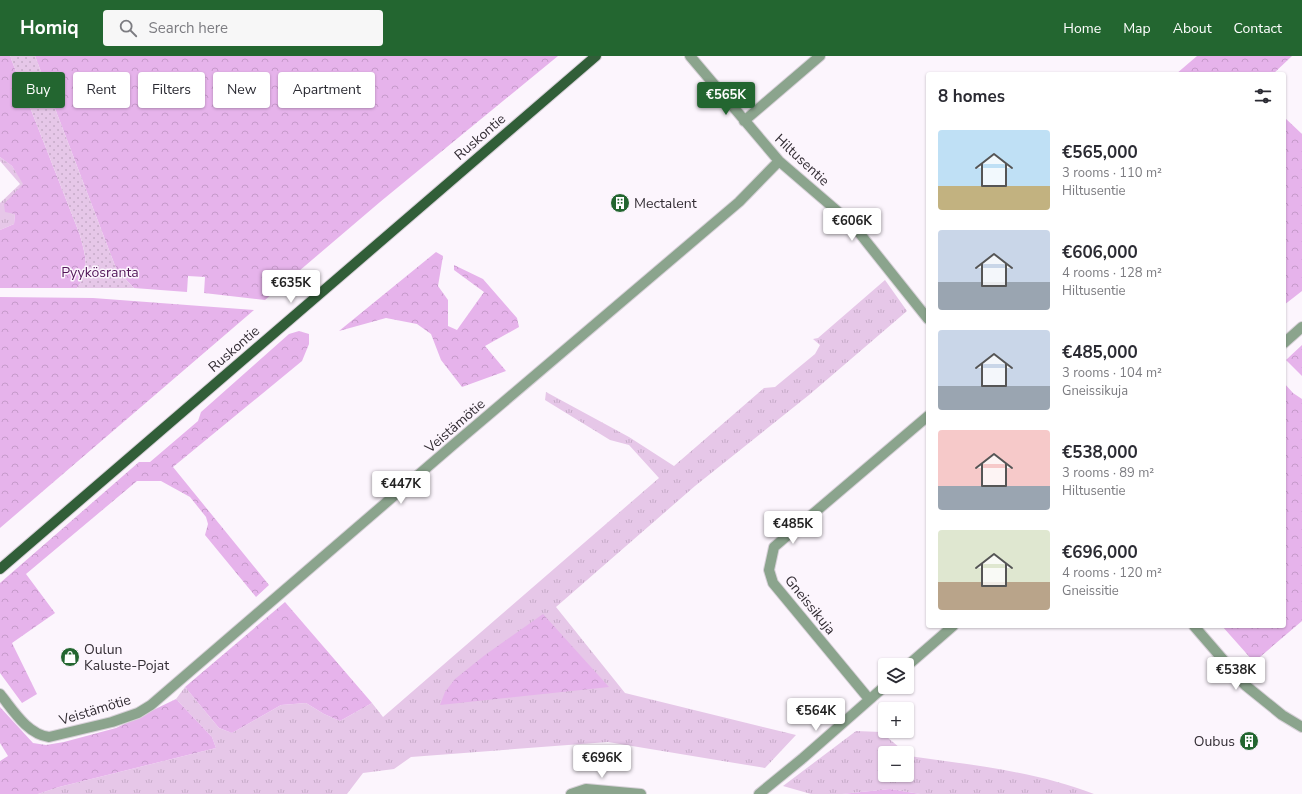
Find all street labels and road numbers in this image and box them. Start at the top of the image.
street label: Ruskontie [450,109,510,165]
street label: Hiltusentie [771,130,833,190]
street label: Ruskontie [204,321,264,377]
street label: Veistämötie [420,395,489,458]
street label: Gneissikuja [780,571,840,639]
street label: Veistämötie [56,690,133,730]

